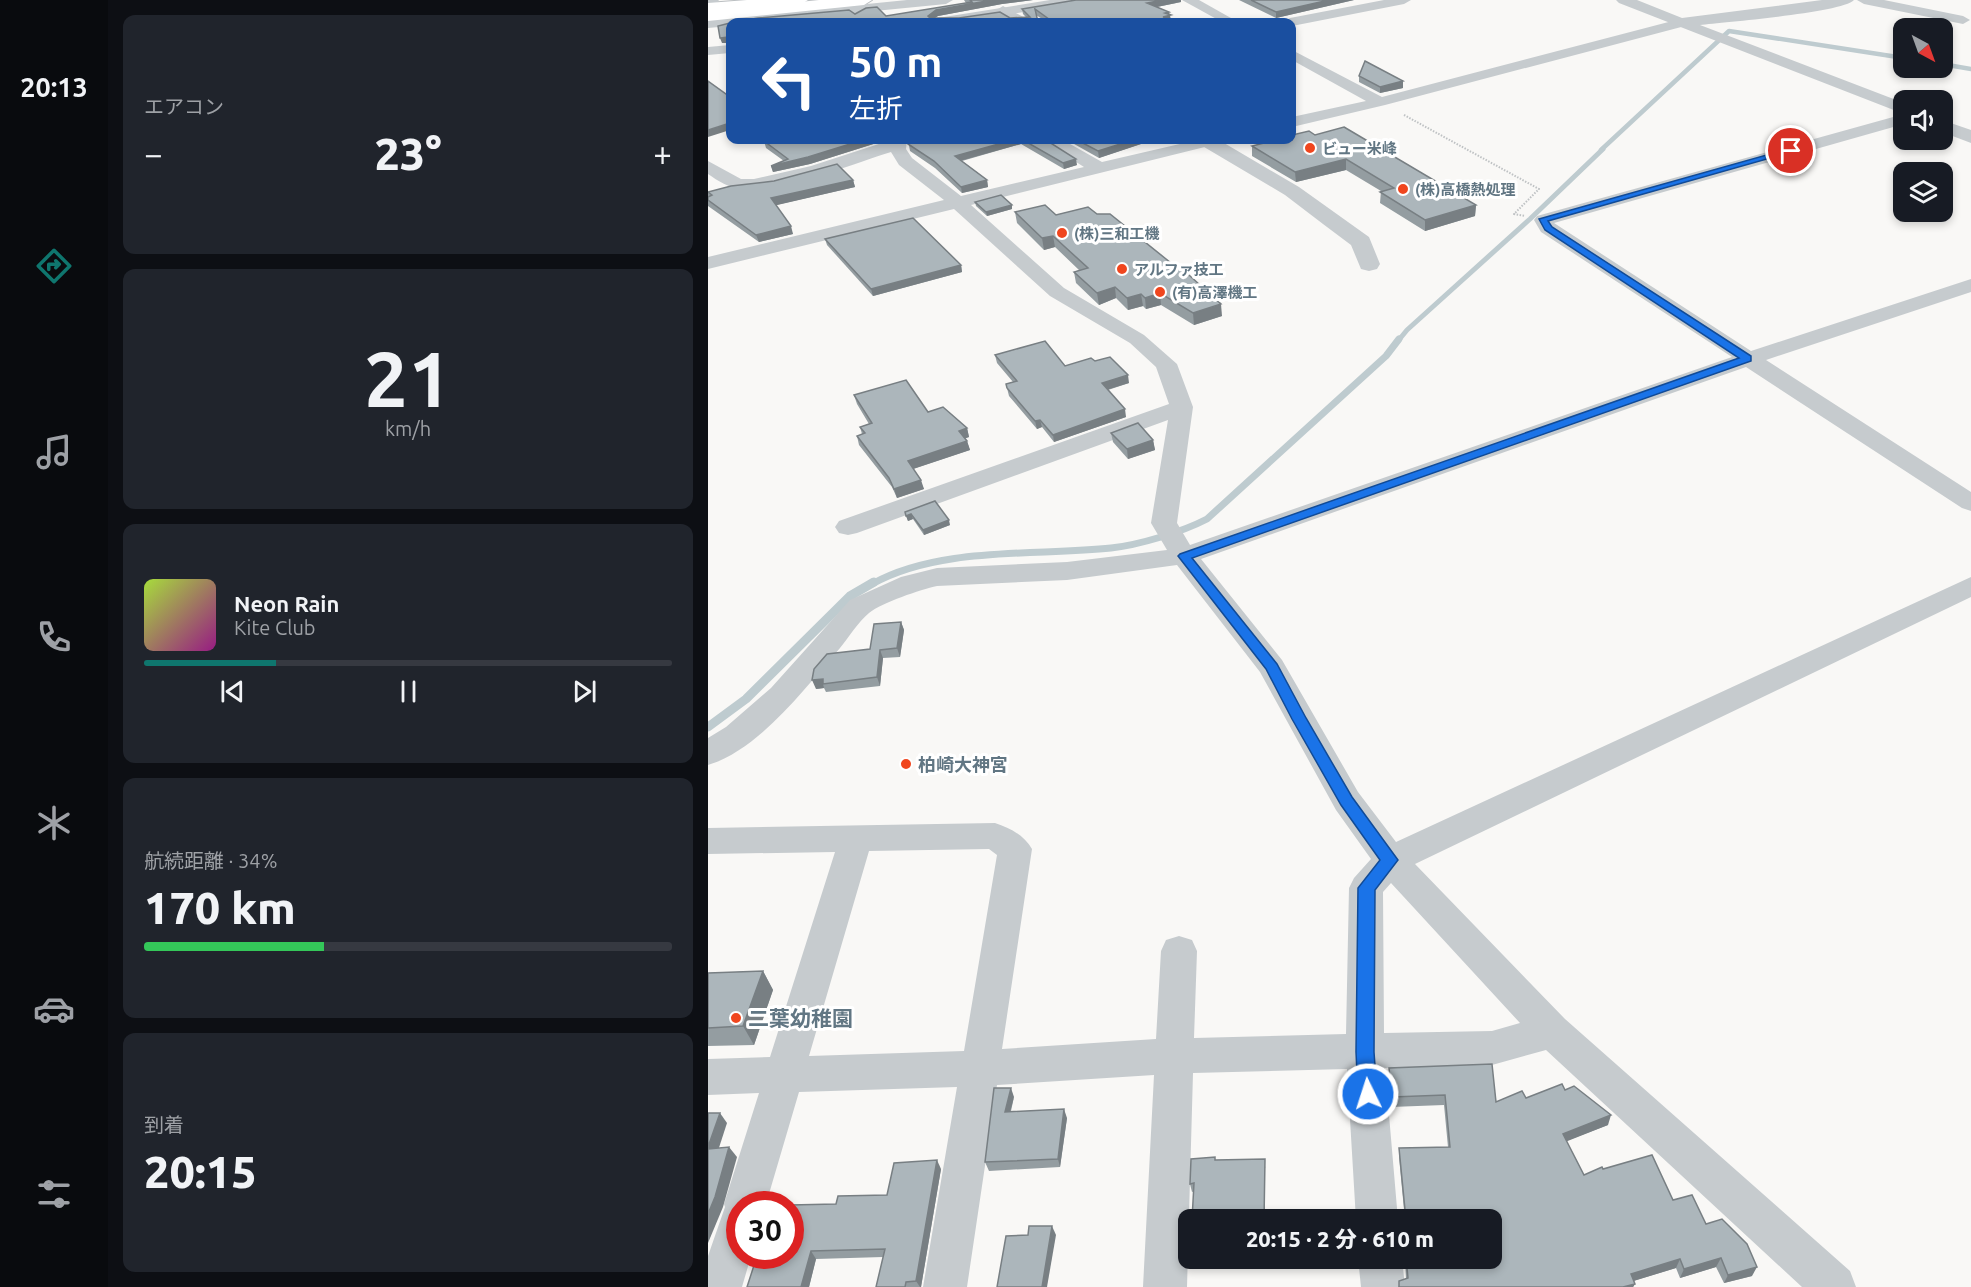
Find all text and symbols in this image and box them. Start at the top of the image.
north arrow [1893,18,1953,78]
map controls [1893,18,1953,222]
text: 50 m [849,38,943,85]
icon: left [750,42,828,120]
text: 20:13 [20,72,88,102]
button: sound [1893,90,1953,150]
text: 左折 [849,93,903,123]
text: エアコン [144,95,224,118]
pin [1765,125,1816,176]
text: 23° [374,128,442,179]
icon: arrive [1774,134,1807,167]
text: − [144,135,163,172]
text: + [653,135,672,172]
place label: ビュー米峰 [1322,140,1397,157]
marker: ビュー米峰 [1303,141,1317,155]
button: layers [1893,162,1953,222]
place label: (株)高橋熱処理 [1415,181,1515,198]
marker: (株)高橋熱処理 [1396,182,1410,196]
place label: (株)三和工機 [1074,225,1159,242]
marker: (株)三和工機 [1055,226,1069,240]
icon: directions [33,245,75,287]
place label: アルファ技工 [1134,261,1224,278]
marker: アルファ技工 [1115,262,1129,276]
place label: (有)高澤機工 [1172,284,1257,301]
marker: (有)高澤機工 [1153,285,1167,299]
text: 21 [364,334,452,422]
text: km/h [385,417,431,440]
icon: music [33,431,75,473]
text: Neon Rain [234,591,339,616]
icon: phone [33,616,75,658]
text: Kite Club [234,616,316,639]
icon: previous [216,675,249,708]
icon: pause [392,675,425,708]
icon: next [568,675,601,708]
place label: 柏崎大神宮 [918,754,1008,774]
marker: 柏崎大神宮 [899,757,913,771]
icon: climate [33,802,75,844]
text: 航続距離 · 34% [144,849,277,872]
text: 170 km [144,882,296,933]
icon: car [33,988,75,1030]
place label: 二葉幼稚園 [748,1006,853,1030]
marker: 二葉幼稚園 [729,1011,743,1025]
position arrow [1336,1062,1400,1126]
text: 到着 [144,1113,184,1136]
text: 20:15 [144,1146,257,1197]
icon: filters [33,1173,75,1215]
speed limit sign: 30 [726,1191,804,1269]
text: 20:15 · 2 分 · 610 m [1246,1226,1434,1251]

